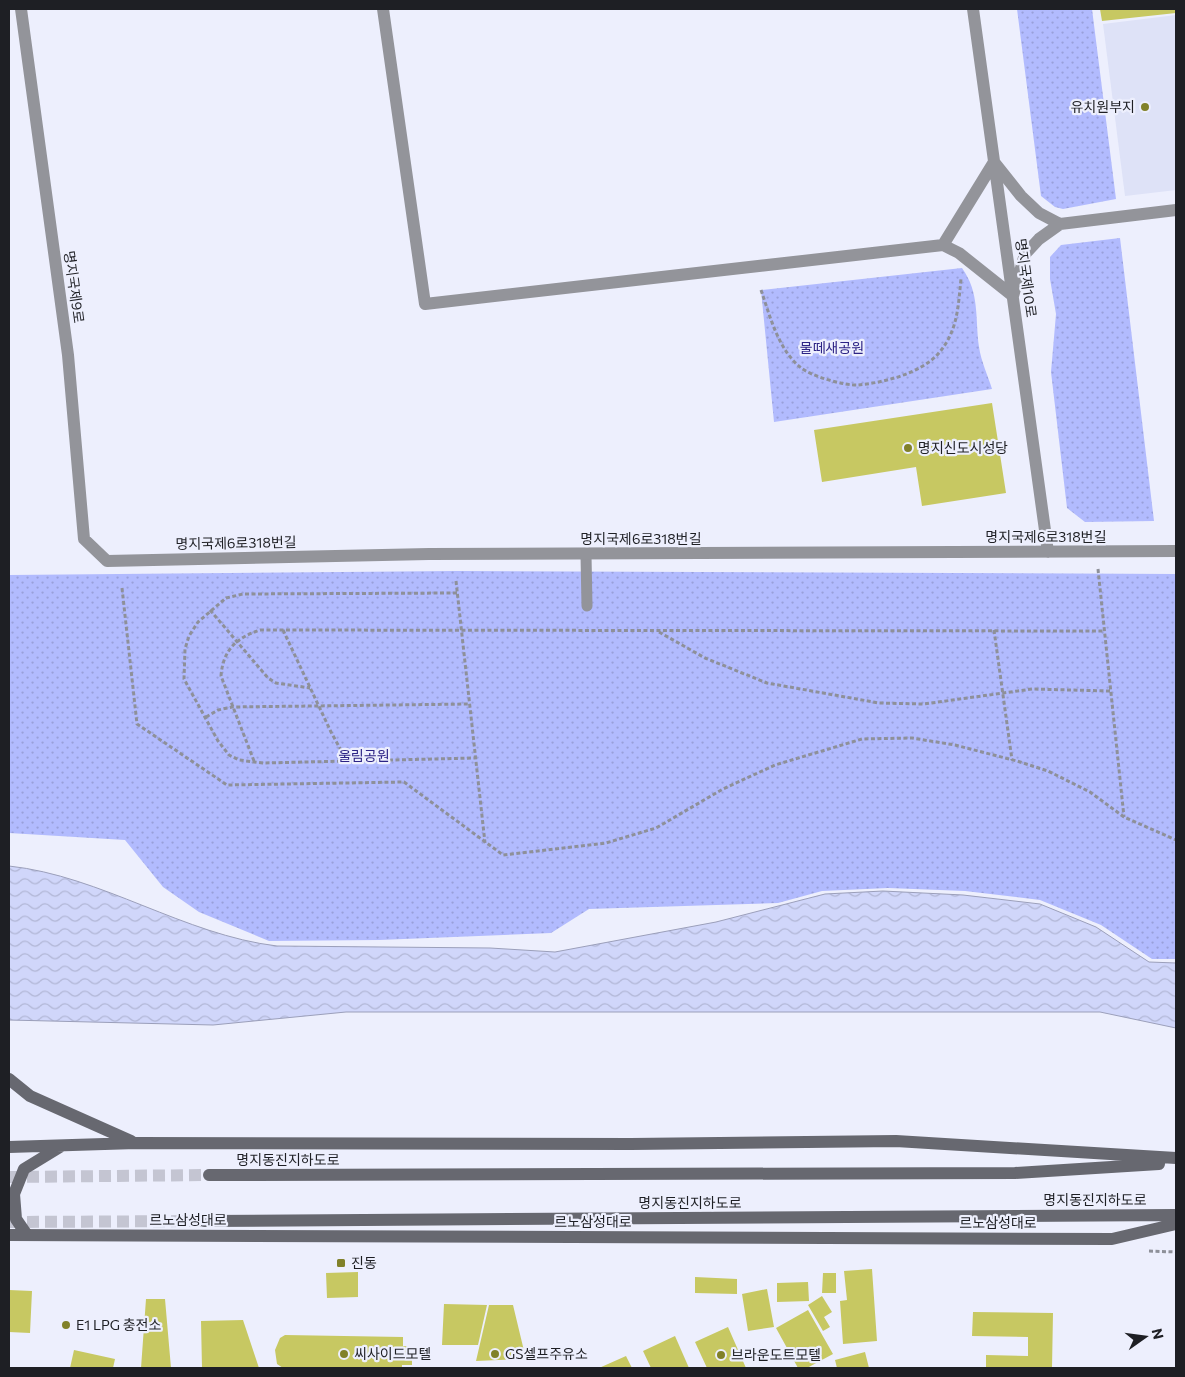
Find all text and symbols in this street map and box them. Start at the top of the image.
place label: 유치원부지 [1071,98,1135,115]
marker: 유치원부지 [1139,101,1151,113]
street label: 명지국제10로 [1013,237,1040,319]
street label: 명지국제9로 [61,250,88,324]
park label: 물떼새공원 [800,339,864,356]
place label: 명지신도시성당 [918,439,1008,456]
marker: 명지신도시성당 [902,442,914,454]
street label: 명지국제6로318번길 [985,528,1107,545]
street label: 명지국제6로318번길 [580,530,702,547]
street label: 명지국제6로318번길 [175,533,297,552]
park label: 울림공원 [338,747,390,764]
street label: 명지동진지하도로 [236,1151,340,1168]
street label: 명지동진지하도로 [1043,1191,1147,1208]
street label: 명지동진지하도로 [638,1194,742,1211]
street label: 르노삼성대로 [149,1211,227,1228]
street label: 르노삼성대로 [554,1213,632,1230]
street label: 르노삼성대로 [959,1214,1037,1231]
place label: 진동 [351,1254,377,1271]
marker: 진동 [335,1257,347,1269]
north arrow [1120,1312,1170,1362]
place label: E1 LPG 충전소 [76,1316,161,1333]
marker: E1 LPG 충전소 [60,1319,72,1331]
text: N [1149,1327,1168,1341]
place label: 씨사이드모텔 [354,1345,431,1362]
place label: GS셀프주유소 [505,1345,588,1362]
place label: 브라운도트모텔 [731,1346,821,1363]
marker: 씨사이드모텔 [338,1348,350,1360]
marker: GS셀프주유소 [489,1348,501,1360]
marker: 브라운도트모텔 [715,1349,727,1361]

